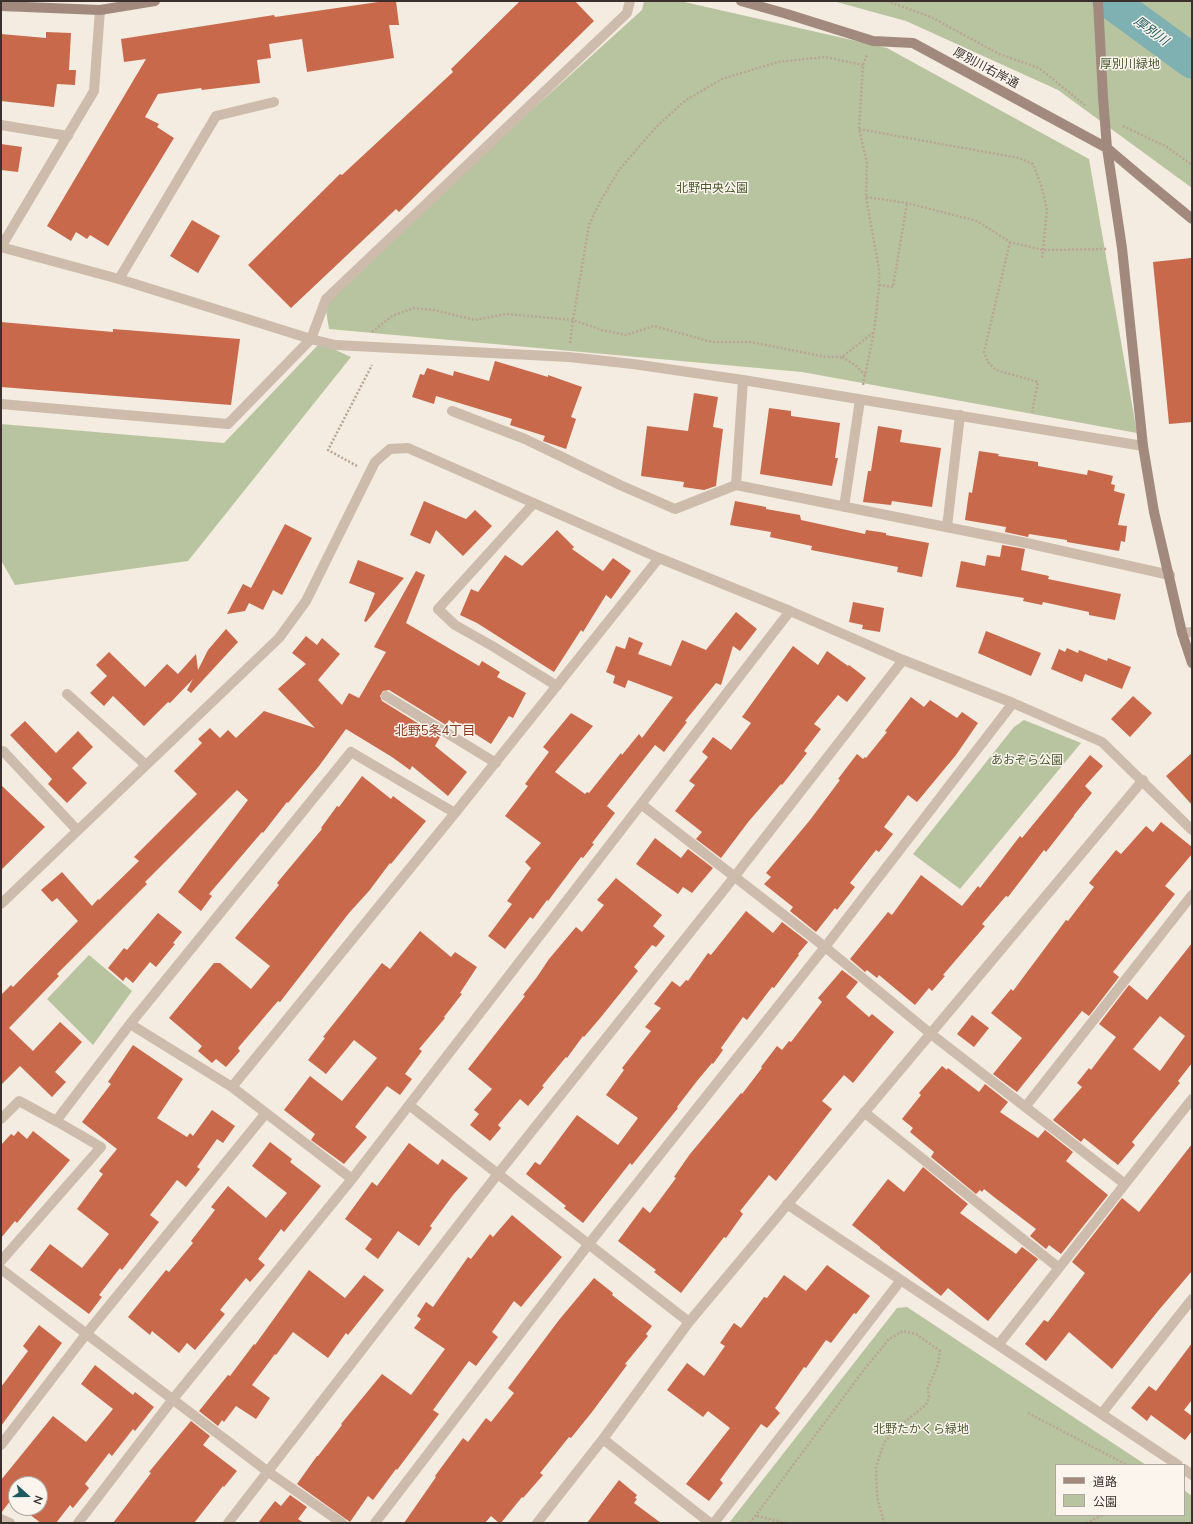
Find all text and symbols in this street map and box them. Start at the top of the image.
water label: 厚別川 [1131,13,1171,49]
street label: 厚別川右岸通 [951,45,1021,91]
park label: 厚別川緑地 [1100,57,1160,71]
park label: 北野中央公園 [676,181,748,195]
district label: 北野5条4丁目 [395,723,475,739]
park label: あおぞら公園 [991,753,1063,767]
park label: 北野たかくら緑地 [873,1422,969,1436]
legend [1055,1464,1185,1516]
text: 道路 [1093,1474,1117,1489]
north arrow [8,1476,48,1516]
text: N [30,1494,46,1506]
text: 公園 [1093,1494,1117,1509]

